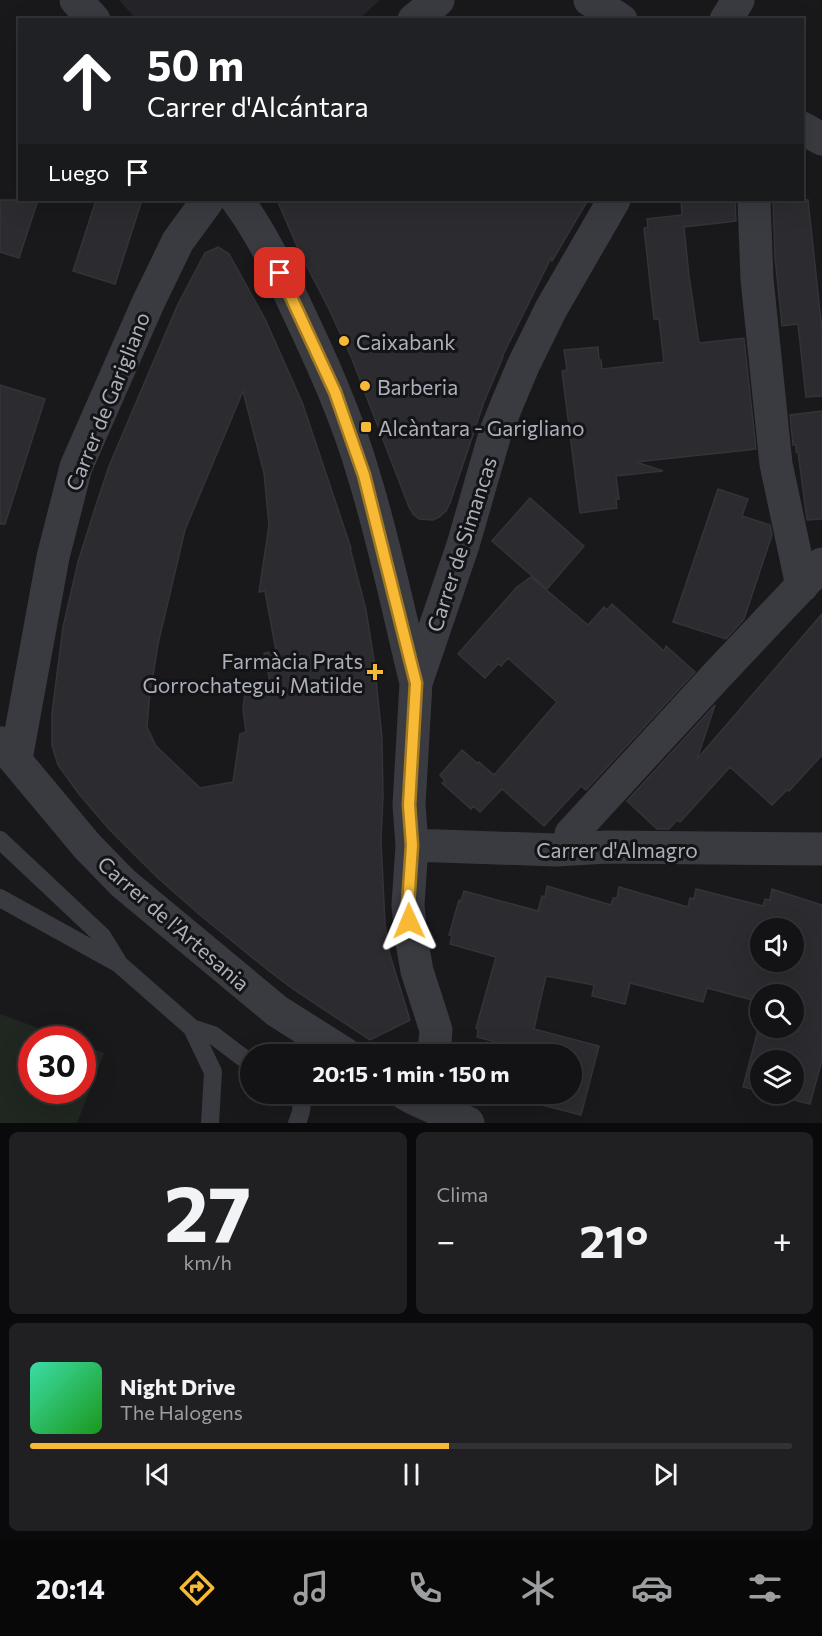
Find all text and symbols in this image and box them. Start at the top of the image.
text: 50 m [147,38,244,90]
icon: ahead [48,42,126,120]
text: Carrer d'Alcántara [147,90,369,123]
icon: arrive [121,156,154,189]
text: Luego [48,159,109,186]
pin [254,247,305,298]
icon: arrive [263,256,296,289]
street label: Carrer de Garigliano [60,308,154,494]
place label: Caixabank [356,329,456,354]
marker: Caixabank [337,334,351,348]
place label: Barberia [377,374,458,399]
marker: Barberia [358,379,372,393]
place label: Alcàntara - Garigliano [378,415,585,440]
marker: Alcàntara - Garigliano [359,420,373,434]
street label: Carrer de Simancas [421,453,501,635]
place label: Farmàcia Prats Gorrochategui, Matilde [142,648,363,697]
marker: Farmàcia Prats Gorrochategui, Matilde [368,665,382,679]
street label: Carrer d'Almagro [536,837,698,862]
street label: Carrer de l'Artesania [93,850,255,996]
position arrow [377,889,441,953]
map controls [750,918,804,1104]
button: sound [750,918,804,972]
button: search [750,984,804,1038]
speed limit sign: 30 [18,1026,96,1104]
button: layers [750,1050,804,1104]
text: 20:15 · 1 min · 150 m [312,1060,510,1087]
text: 27 [164,1163,251,1258]
text: Clima [437,1182,488,1206]
text: 21° [579,1212,648,1267]
text: − [437,1219,455,1260]
text: + [773,1219,792,1260]
text: km/h [183,1250,232,1274]
text: Night Drive [120,1373,235,1400]
text: The Halogens [120,1400,243,1424]
icon: previous [141,1458,174,1491]
icon: pause [395,1458,428,1491]
icon: next [649,1458,682,1491]
icon: directions [176,1567,218,1609]
icon: music [290,1567,332,1609]
icon: phone [404,1567,446,1609]
icon: climate [517,1567,559,1609]
icon: car [631,1567,673,1609]
icon: filters [744,1567,786,1609]
text: 20:14 [36,1572,105,1605]

